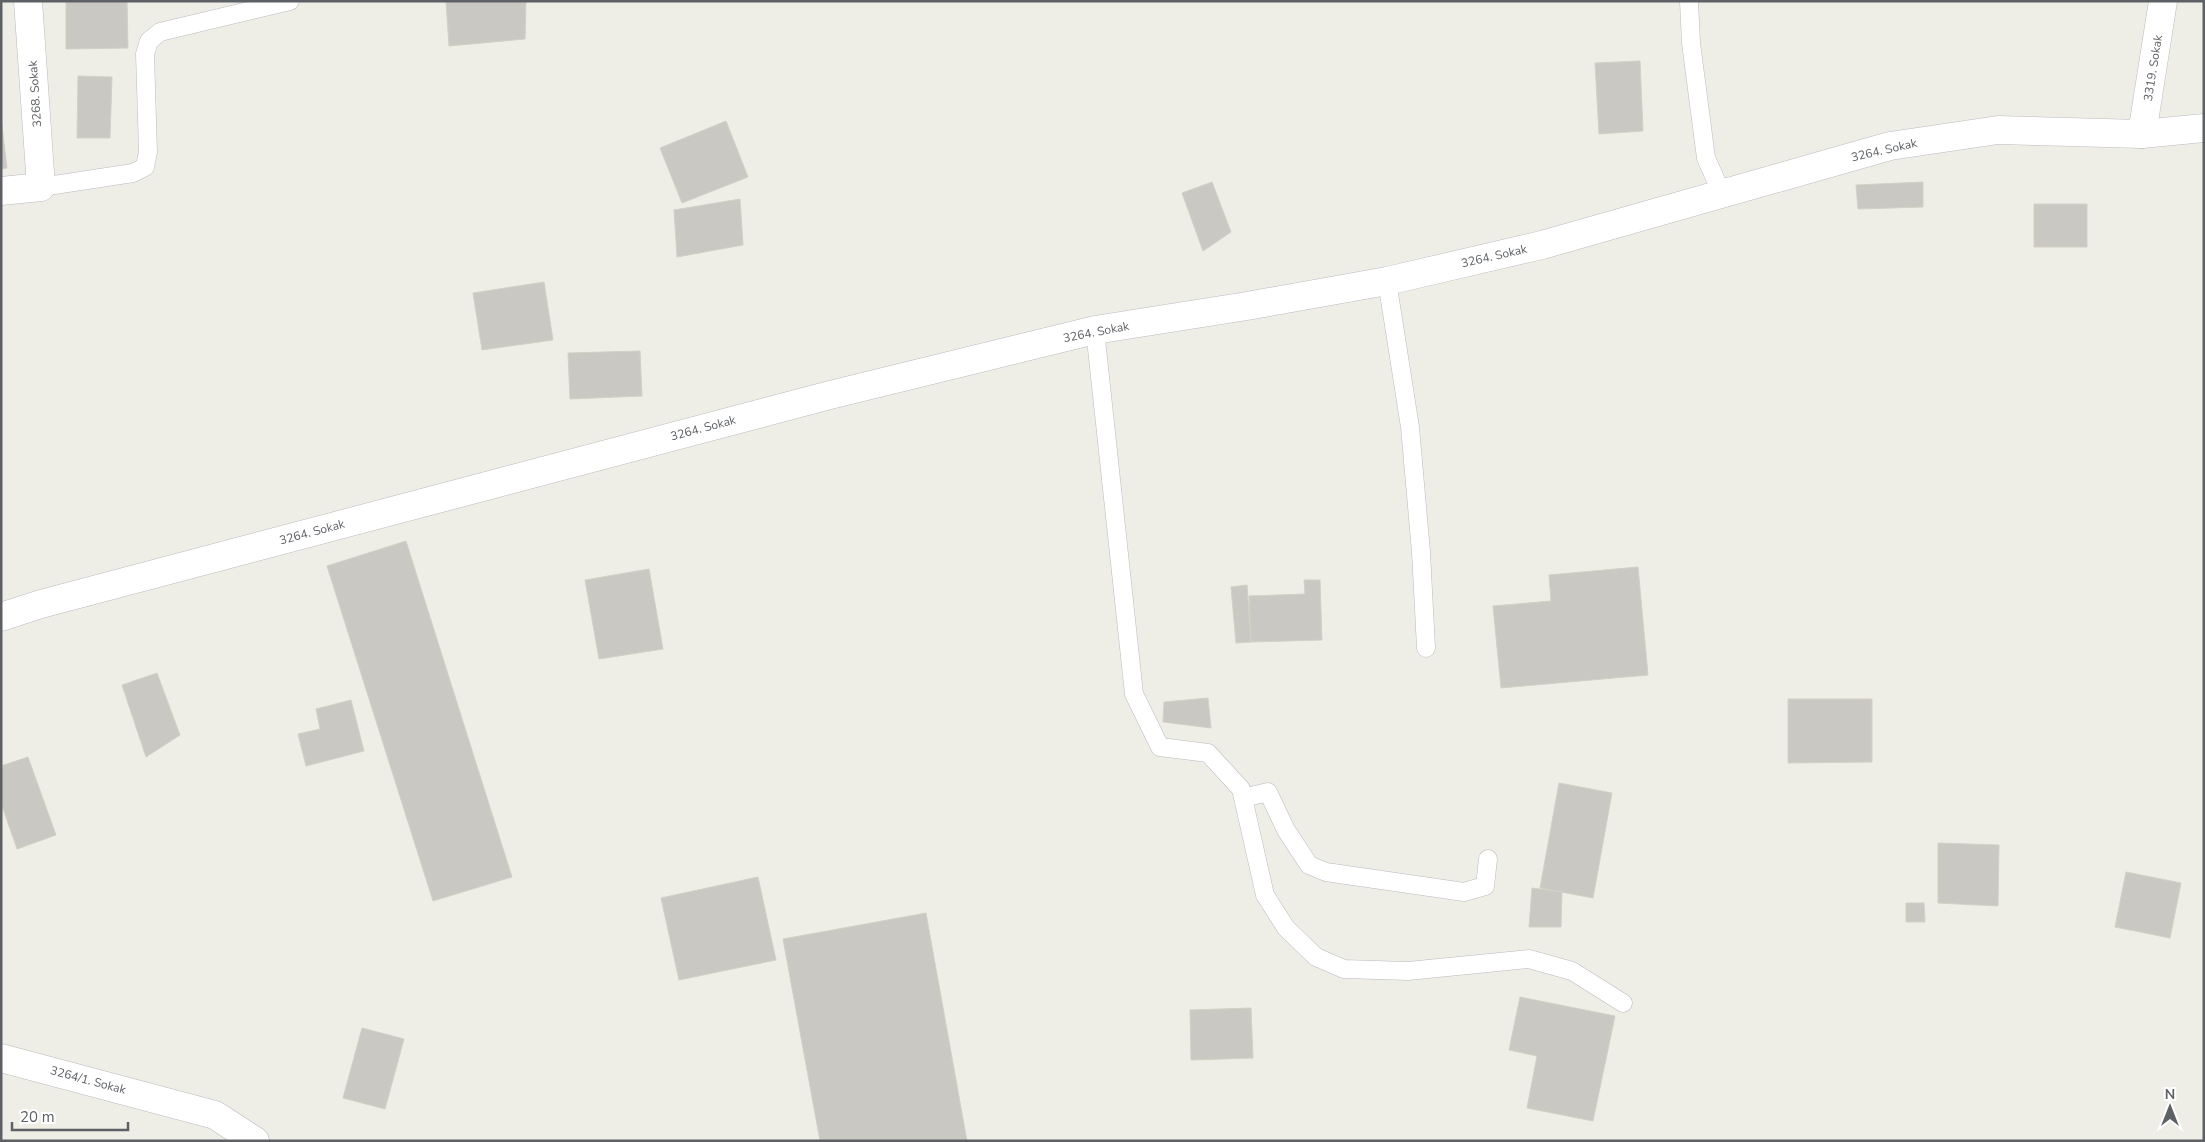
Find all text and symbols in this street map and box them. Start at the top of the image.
street label: 3319. Sokak [2140,33,2166,102]
street label: 3268. Sokak [25,59,45,128]
street label: 3264. Sokak [1850,134,1919,165]
street label: 3264. Sokak [1460,240,1529,271]
street label: 3264. Sokak [1062,318,1131,346]
street label: 3264. Sokak [669,411,738,444]
street label: 3264. Sokak [278,515,347,548]
street label: 3264/1. Sokak [48,1062,128,1098]
north arrow [2145,1082,2195,1132]
text: N [2165,1085,2175,1104]
scale bar [12,1100,129,1132]
text: 20 m [20,1107,55,1127]

